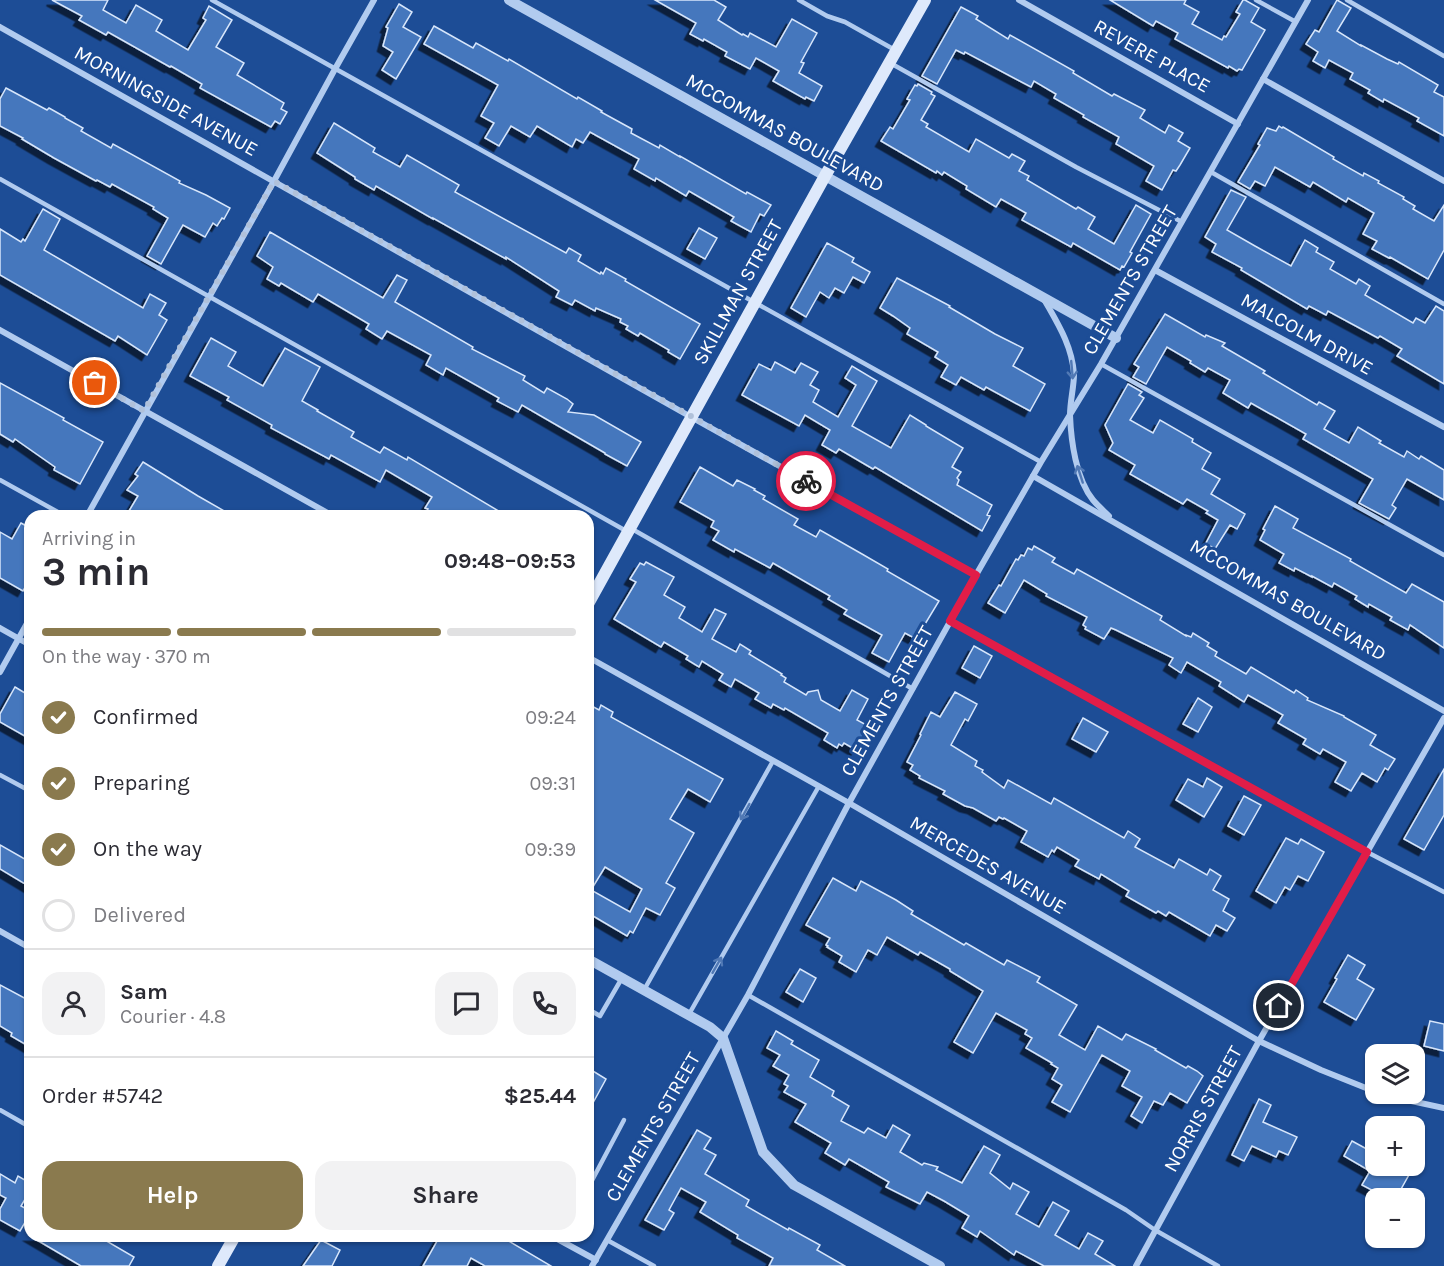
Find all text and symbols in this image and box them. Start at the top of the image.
street label: REVERE PLACE [1090,15,1214,97]
street label: MORNINGSIDE AVENUE [70,41,262,161]
street label: MCCOMMAS BOULEVARD [682,69,888,197]
street label: CLEMENTS STREET [1078,201,1182,359]
street label: SKILLMAN STREET [689,215,787,369]
street label: MALCOLM DRIVE [1237,288,1377,380]
pin [69,357,120,408]
one-way arrow [1067,360,1078,379]
icon: bag [78,366,111,399]
courier [776,451,836,511]
icon: bike [790,465,823,498]
one-way arrow [1074,465,1085,484]
text: Arriving in [42,527,136,550]
street label: MCCOMMAS BOULEVARD [1186,534,1390,666]
text: 09:48–09:53 [444,548,576,574]
text: 3 min [42,549,150,595]
street label: CLEMENTS STREET [836,622,938,780]
text: On the way · 370 m [42,645,211,668]
icon: check [42,701,75,734]
text: Confirmed [93,704,199,730]
text: 09:24 [525,706,576,729]
icon: check [42,767,75,800]
text: Preparing [93,770,190,796]
text: 09:31 [530,772,576,795]
one-way arrow [738,803,750,820]
street label: MERCEDES AVENUE [906,811,1070,919]
icon: check [42,833,75,866]
text: On the way [93,836,202,862]
text: 09:39 [525,838,576,861]
text: Delivered [93,902,186,928]
one-way arrow [712,957,724,974]
button: person [42,972,105,1035]
button: chat [435,972,498,1035]
button: phone [513,972,576,1035]
text: Sam [120,979,168,1005]
pin [1253,980,1304,1031]
icon: home [1262,989,1295,1022]
text: Courier · 4.8 [120,1005,226,1028]
street label: NORRIS STREET [1159,1042,1247,1176]
map controls [1365,1044,1425,1248]
button: layers [1365,1044,1425,1104]
street label: CLEMENTS STREET [601,1048,705,1206]
text: Order #5742 [42,1083,163,1109]
text: $25.44 [504,1083,576,1109]
button: + [1365,1116,1425,1176]
button: Help [42,1161,303,1230]
button: Share [315,1161,576,1230]
button: − [1365,1188,1425,1248]

